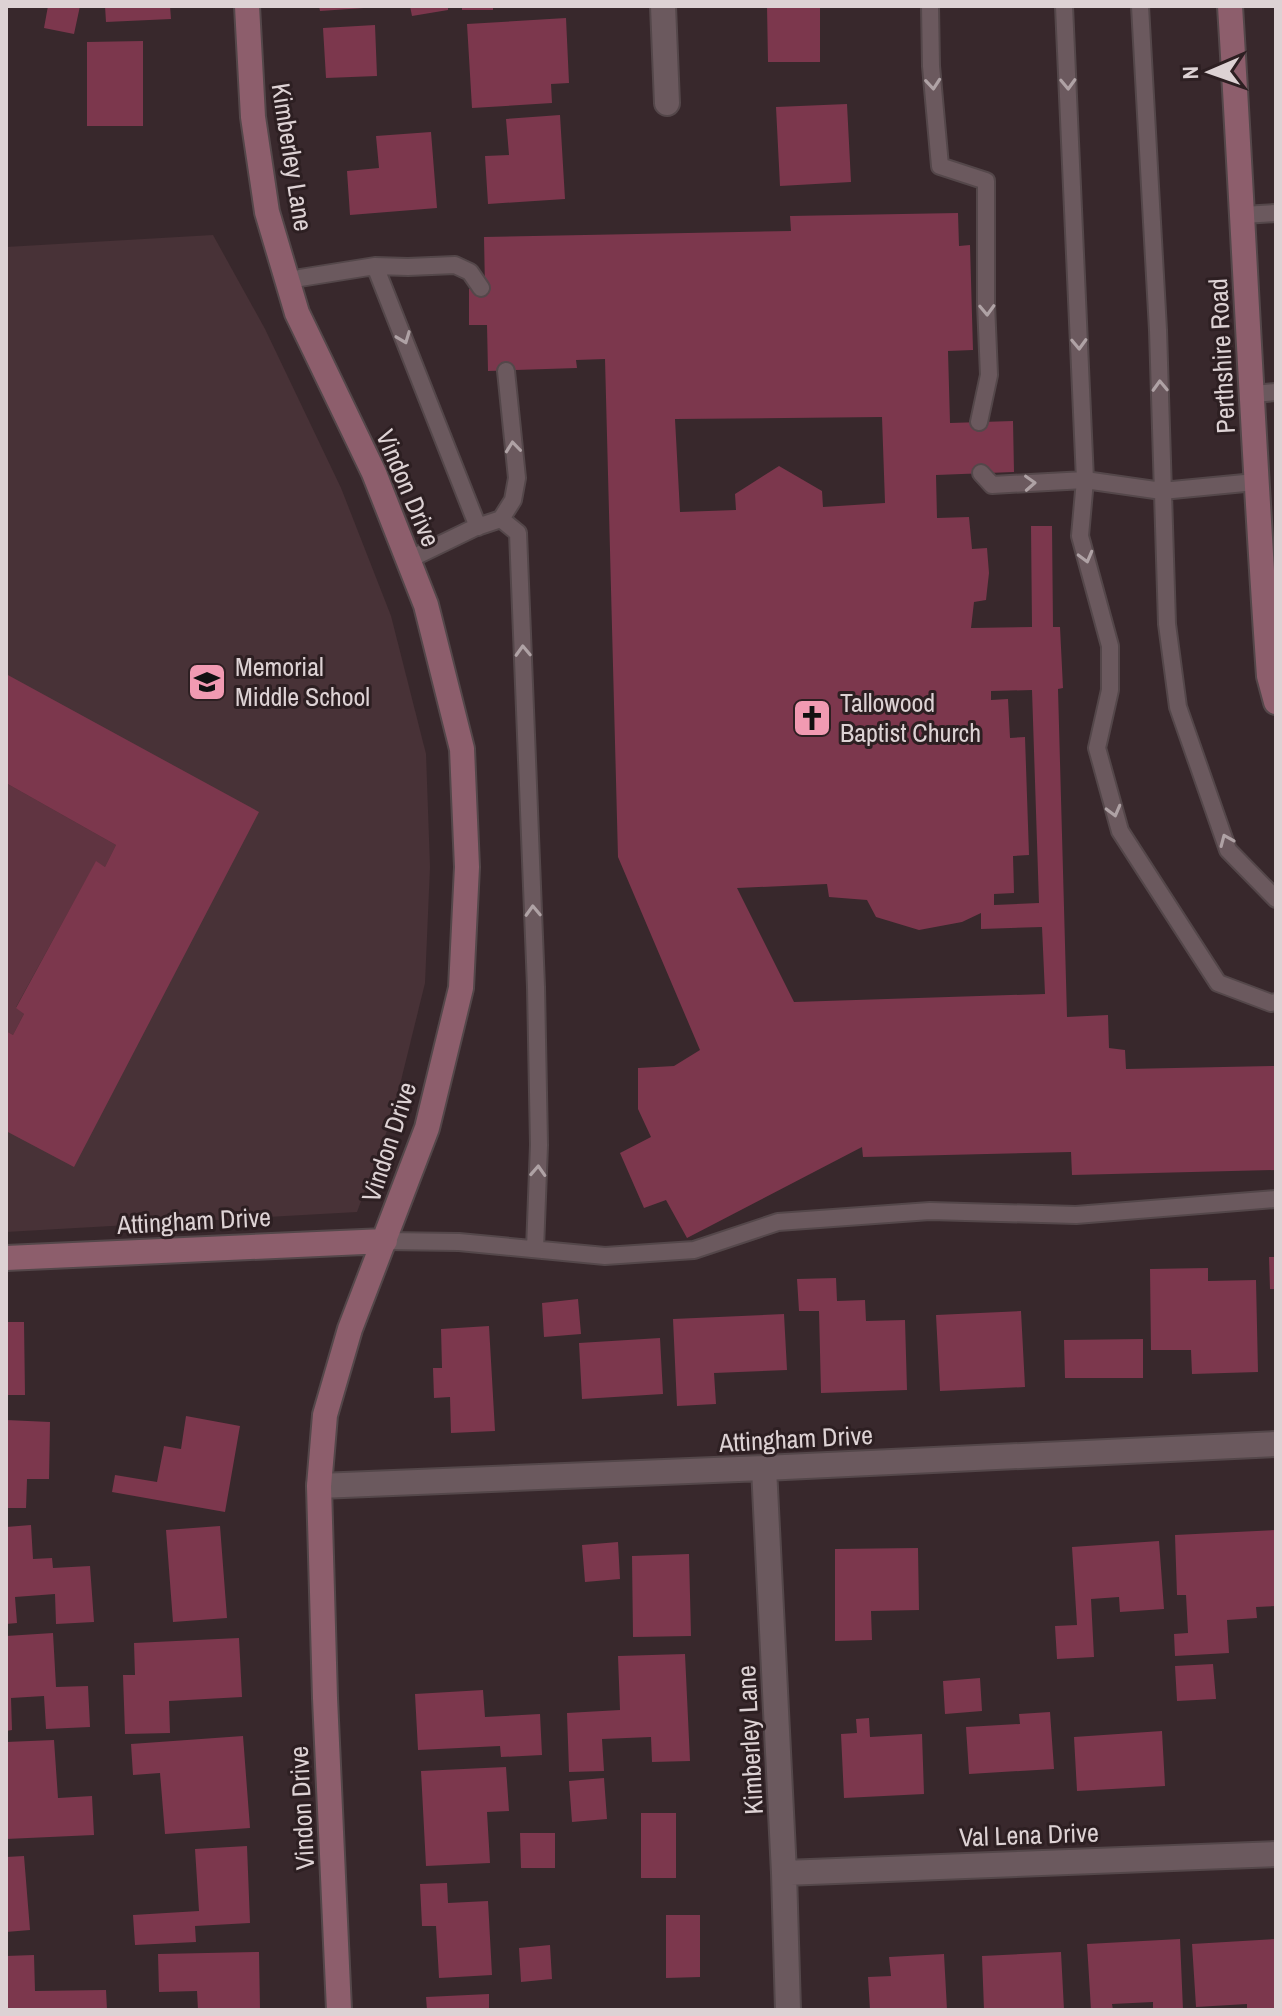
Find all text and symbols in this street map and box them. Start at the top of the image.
north arrow [1170,32,1250,112]
text: N [1175,66,1205,80]
one-way arrow [924,78,941,91]
one-way arrow [1059,78,1076,91]
street label: Kimberley Lane [264,80,321,233]
street label: Perthshire Road [1200,278,1243,434]
one-way arrow [978,304,995,317]
one-way arrow [394,330,411,344]
one-way arrow [1070,338,1087,351]
one-way arrow [1152,379,1169,392]
street label: Vindon Drive [368,424,449,552]
one-way arrow [505,440,522,453]
one-way arrow [1024,475,1037,492]
one-way arrow [1077,550,1093,564]
one-way arrow [514,644,531,657]
place label: Memorial Middle School [235,649,370,714]
school or university icon: Memorial Middle School [186,661,228,703]
place label: Tallowood Baptist Church [840,685,981,750]
church icon: Tallowood Baptist Church [791,697,833,739]
one-way arrow [1105,803,1122,817]
one-way arrow [1219,834,1235,849]
one-way arrow [525,904,542,917]
street label: Vindon Drive [353,1077,424,1206]
one-way arrow [530,1164,547,1177]
street label: Attingham Drive [115,1199,272,1242]
street label: Attingham Drive [717,1417,874,1460]
street label: Kimberley Lane [728,1665,771,1816]
street label: Vindon Drive [281,1745,322,1871]
street label: Val Lena Drive [959,1815,1099,1854]

